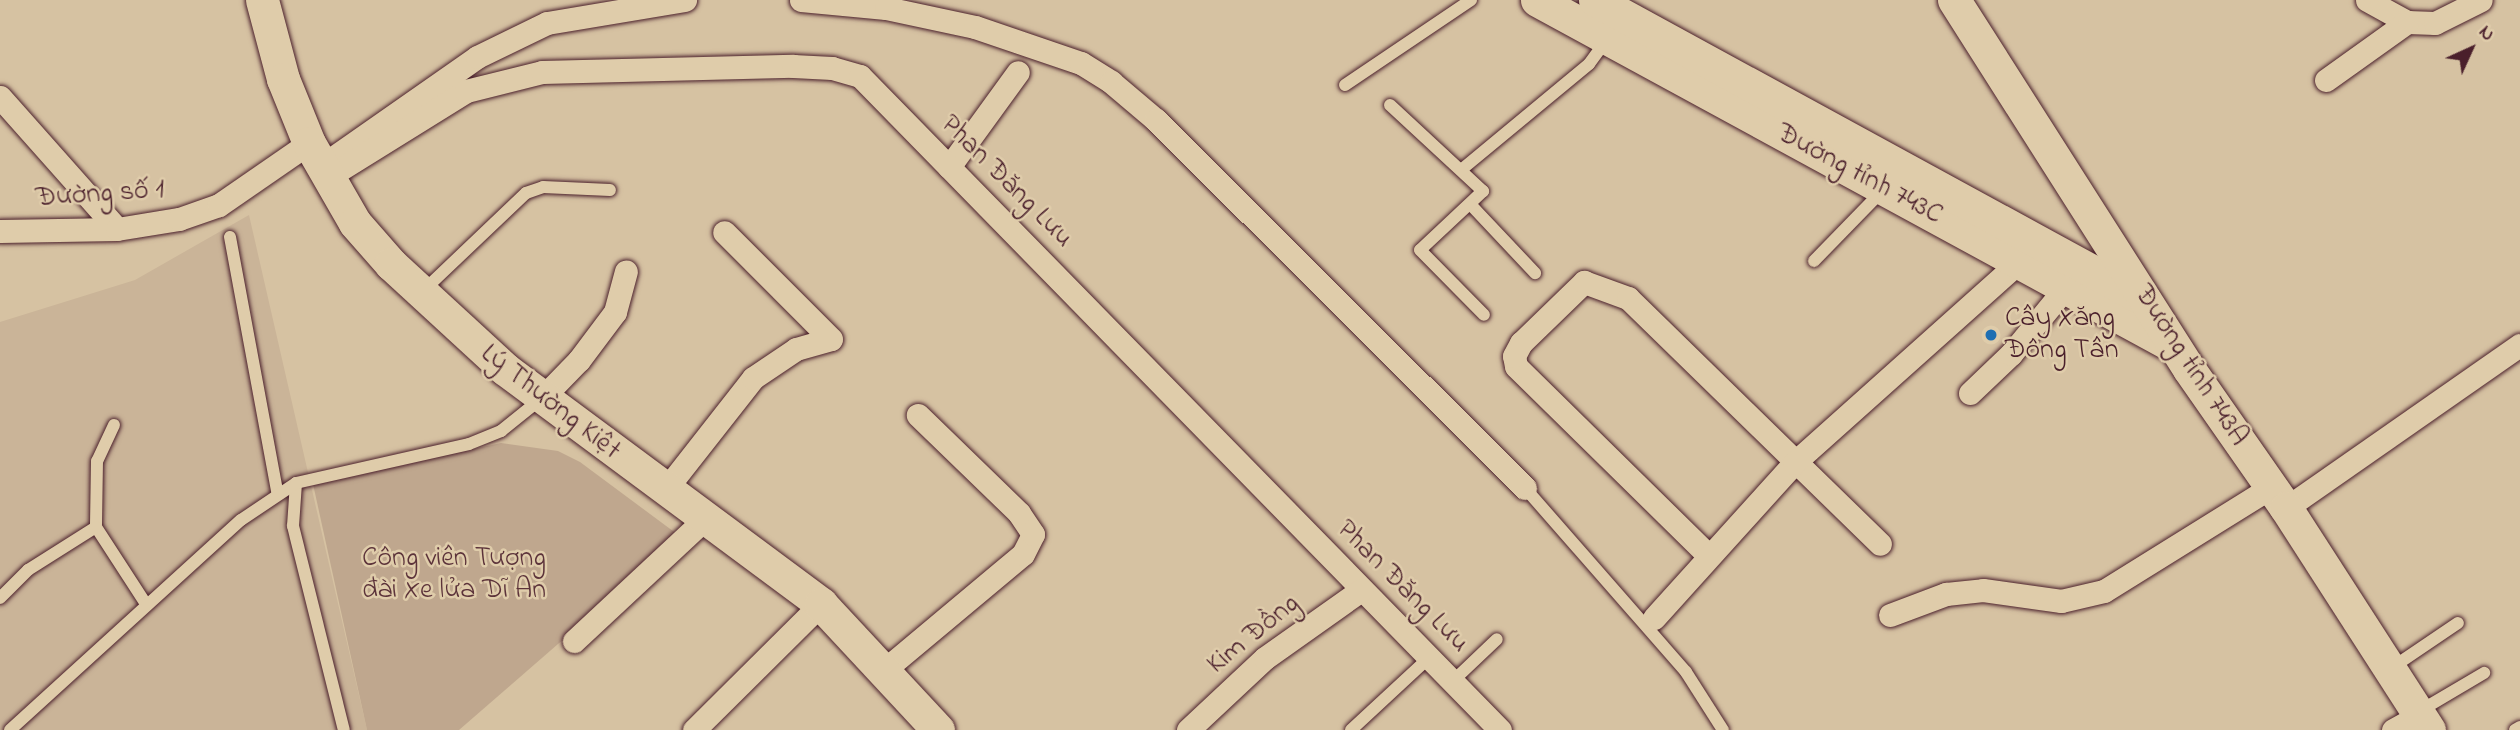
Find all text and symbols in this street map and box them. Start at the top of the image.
north arrow [2436,14,2506,84]
text: N [2472,20,2500,48]
street label: Phan Đăng Lưu [933,109,1079,255]
street label: Đường tỉnh 743C [1770,117,1948,233]
street label: Đường số 1 [34,174,166,216]
street label: Đường tỉnh 743A [2126,279,2254,453]
place label: Cây Xăng Đông Tân [2005,302,2118,368]
marker: Cây Xăng Đông Tân [1983,327,1999,343]
street label: Lý Thường Kiệt [473,338,627,468]
street label: Phan Đăng Lưu [1329,514,1475,660]
park label: Công viên Tượng đài Xe lửa Dĩ An [362,542,546,608]
street label: Kim Đồng [1201,588,1307,682]

